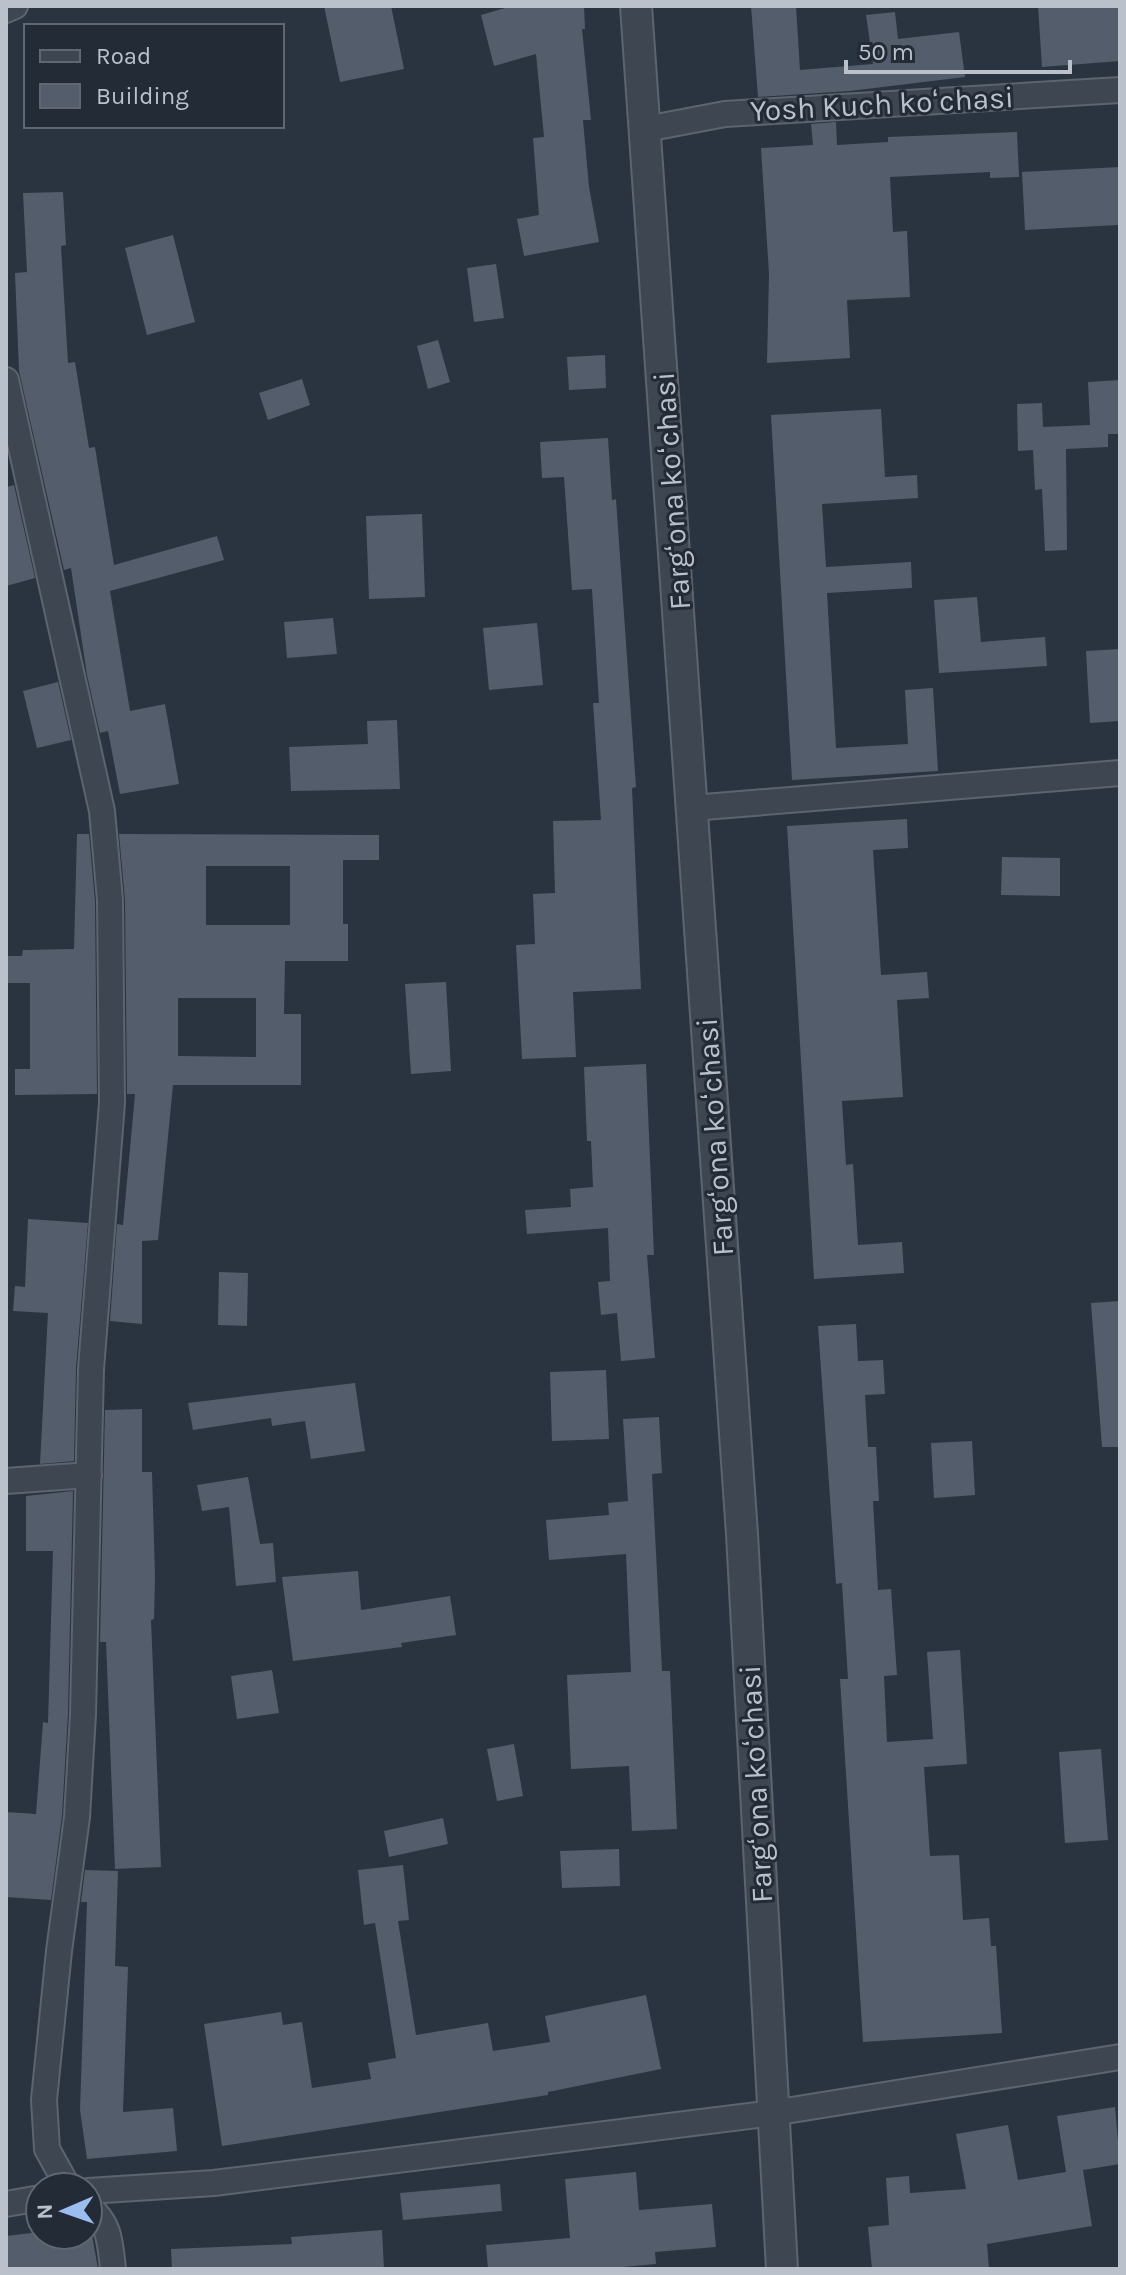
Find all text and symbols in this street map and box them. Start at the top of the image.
legend [24,24,284,128]
scale bar [846,24,1070,74]
text: 50 m [858,38,914,66]
text: Road [96,42,151,70]
street label: Yosh Kuch koʻchasi [749,79,1015,129]
text: Building [96,82,189,110]
street label: Fargʻona koʻchasi [646,371,698,611]
street label: Fargʻona koʻchasi [689,1017,741,1257]
street label: Fargʻona koʻchasi [732,1664,780,1904]
north arrow [24,2171,104,2251]
text: N [32,2203,58,2220]

